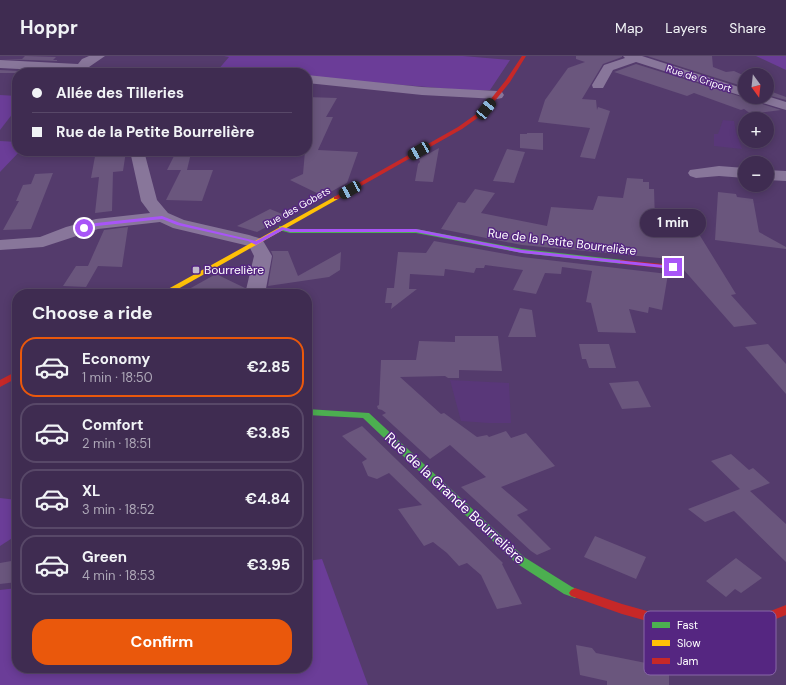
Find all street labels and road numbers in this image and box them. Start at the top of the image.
street label: Rue de Criport [665,62,733,95]
street label: Rue des Gobets [262,184,333,231]
street label: Rue de la Petite Bourrelière [487,225,637,259]
street label: Rue de la Grande Bourrelière [381,428,529,568]

